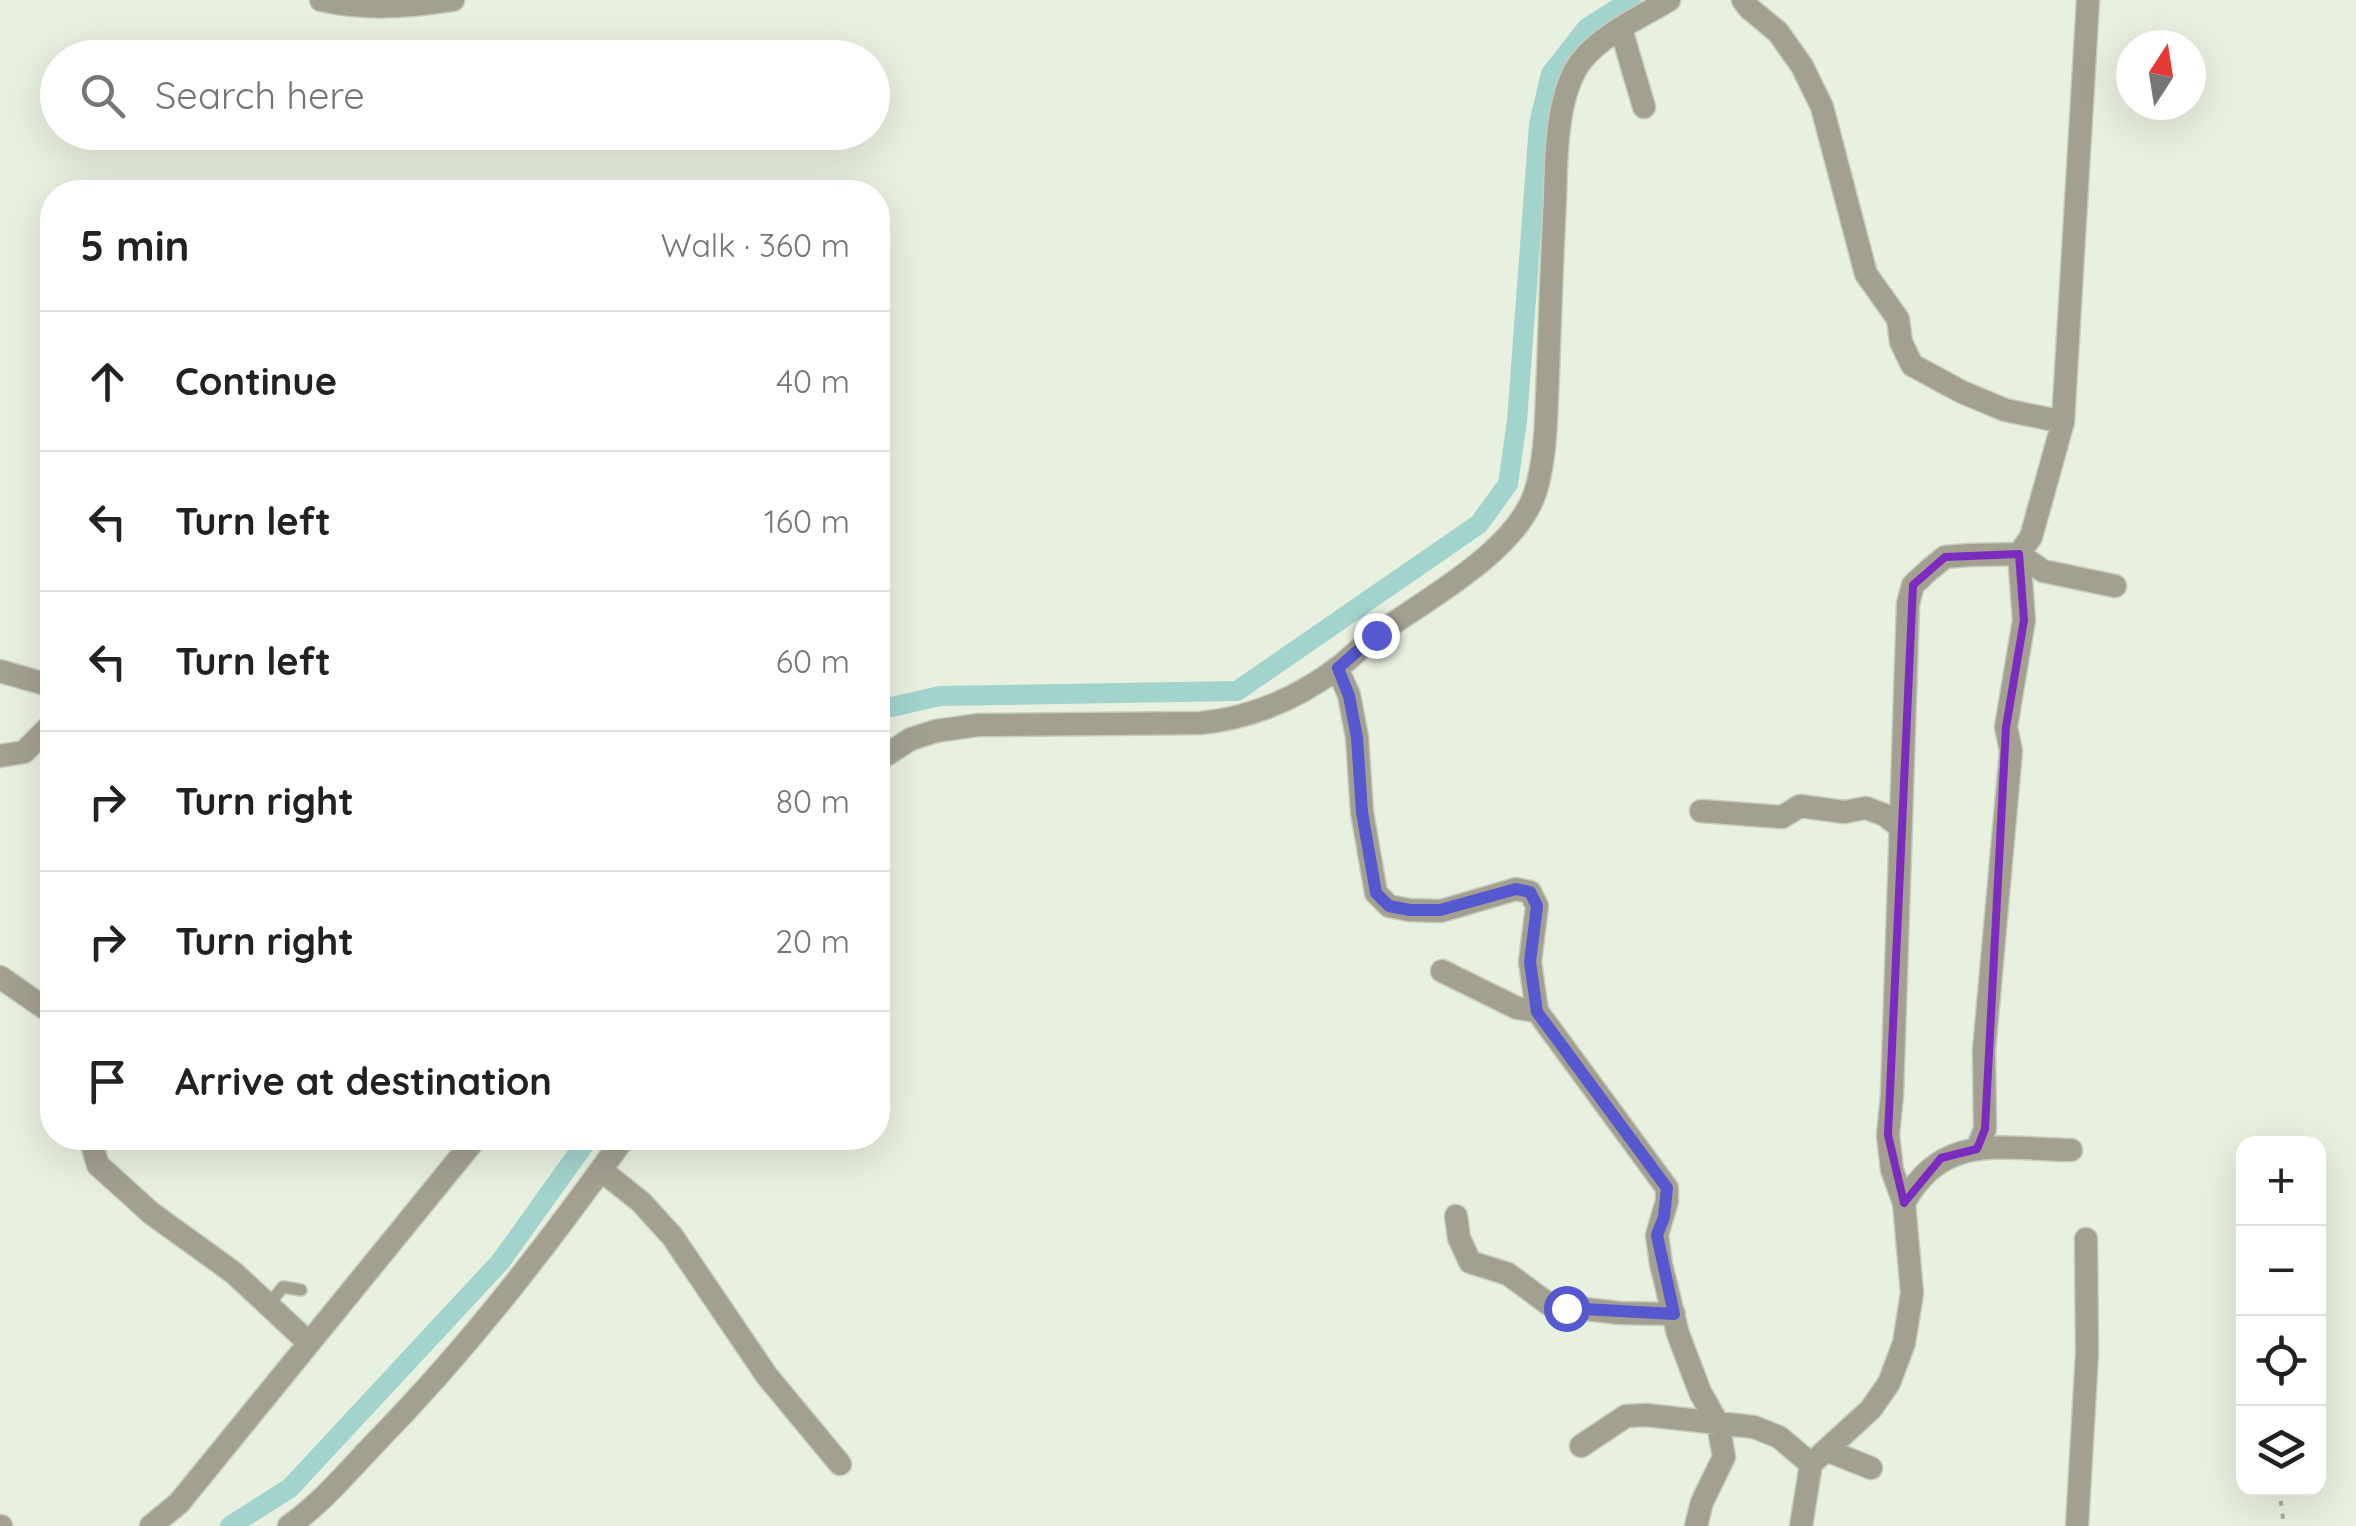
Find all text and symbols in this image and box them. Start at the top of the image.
north arrow [2116,30,2206,120]
search box [40,40,890,150]
icon: search [75,68,130,123]
text: Search here [155,71,365,119]
text: 5 min [80,219,190,272]
text: Walk · 360 m [661,225,850,265]
icon: ahead [80,354,135,409]
text: Continue [175,357,337,405]
text: 40 m [776,361,850,401]
icon: left [80,494,135,549]
text: Turn left [175,497,331,545]
text: 160 m [764,501,850,541]
route end [1354,613,1400,659]
icon: left [80,634,135,689]
text: Turn left [175,637,331,685]
text: 60 m [776,641,850,681]
icon: right [80,774,135,829]
text: Turn right [175,777,354,825]
text: 80 m [776,781,850,821]
icon: right [80,914,135,969]
text: Turn right [175,917,354,965]
text: 20 m [775,921,850,961]
icon: arrive [80,1054,135,1109]
text: Arrive at destination [175,1057,552,1105]
map controls [2236,1136,2326,1496]
button: + [2236,1136,2326,1226]
button: − [2236,1226,2326,1316]
route start [1544,1286,1590,1332]
button: locate [2236,1316,2326,1406]
button: layers [2236,1406,2326,1496]

